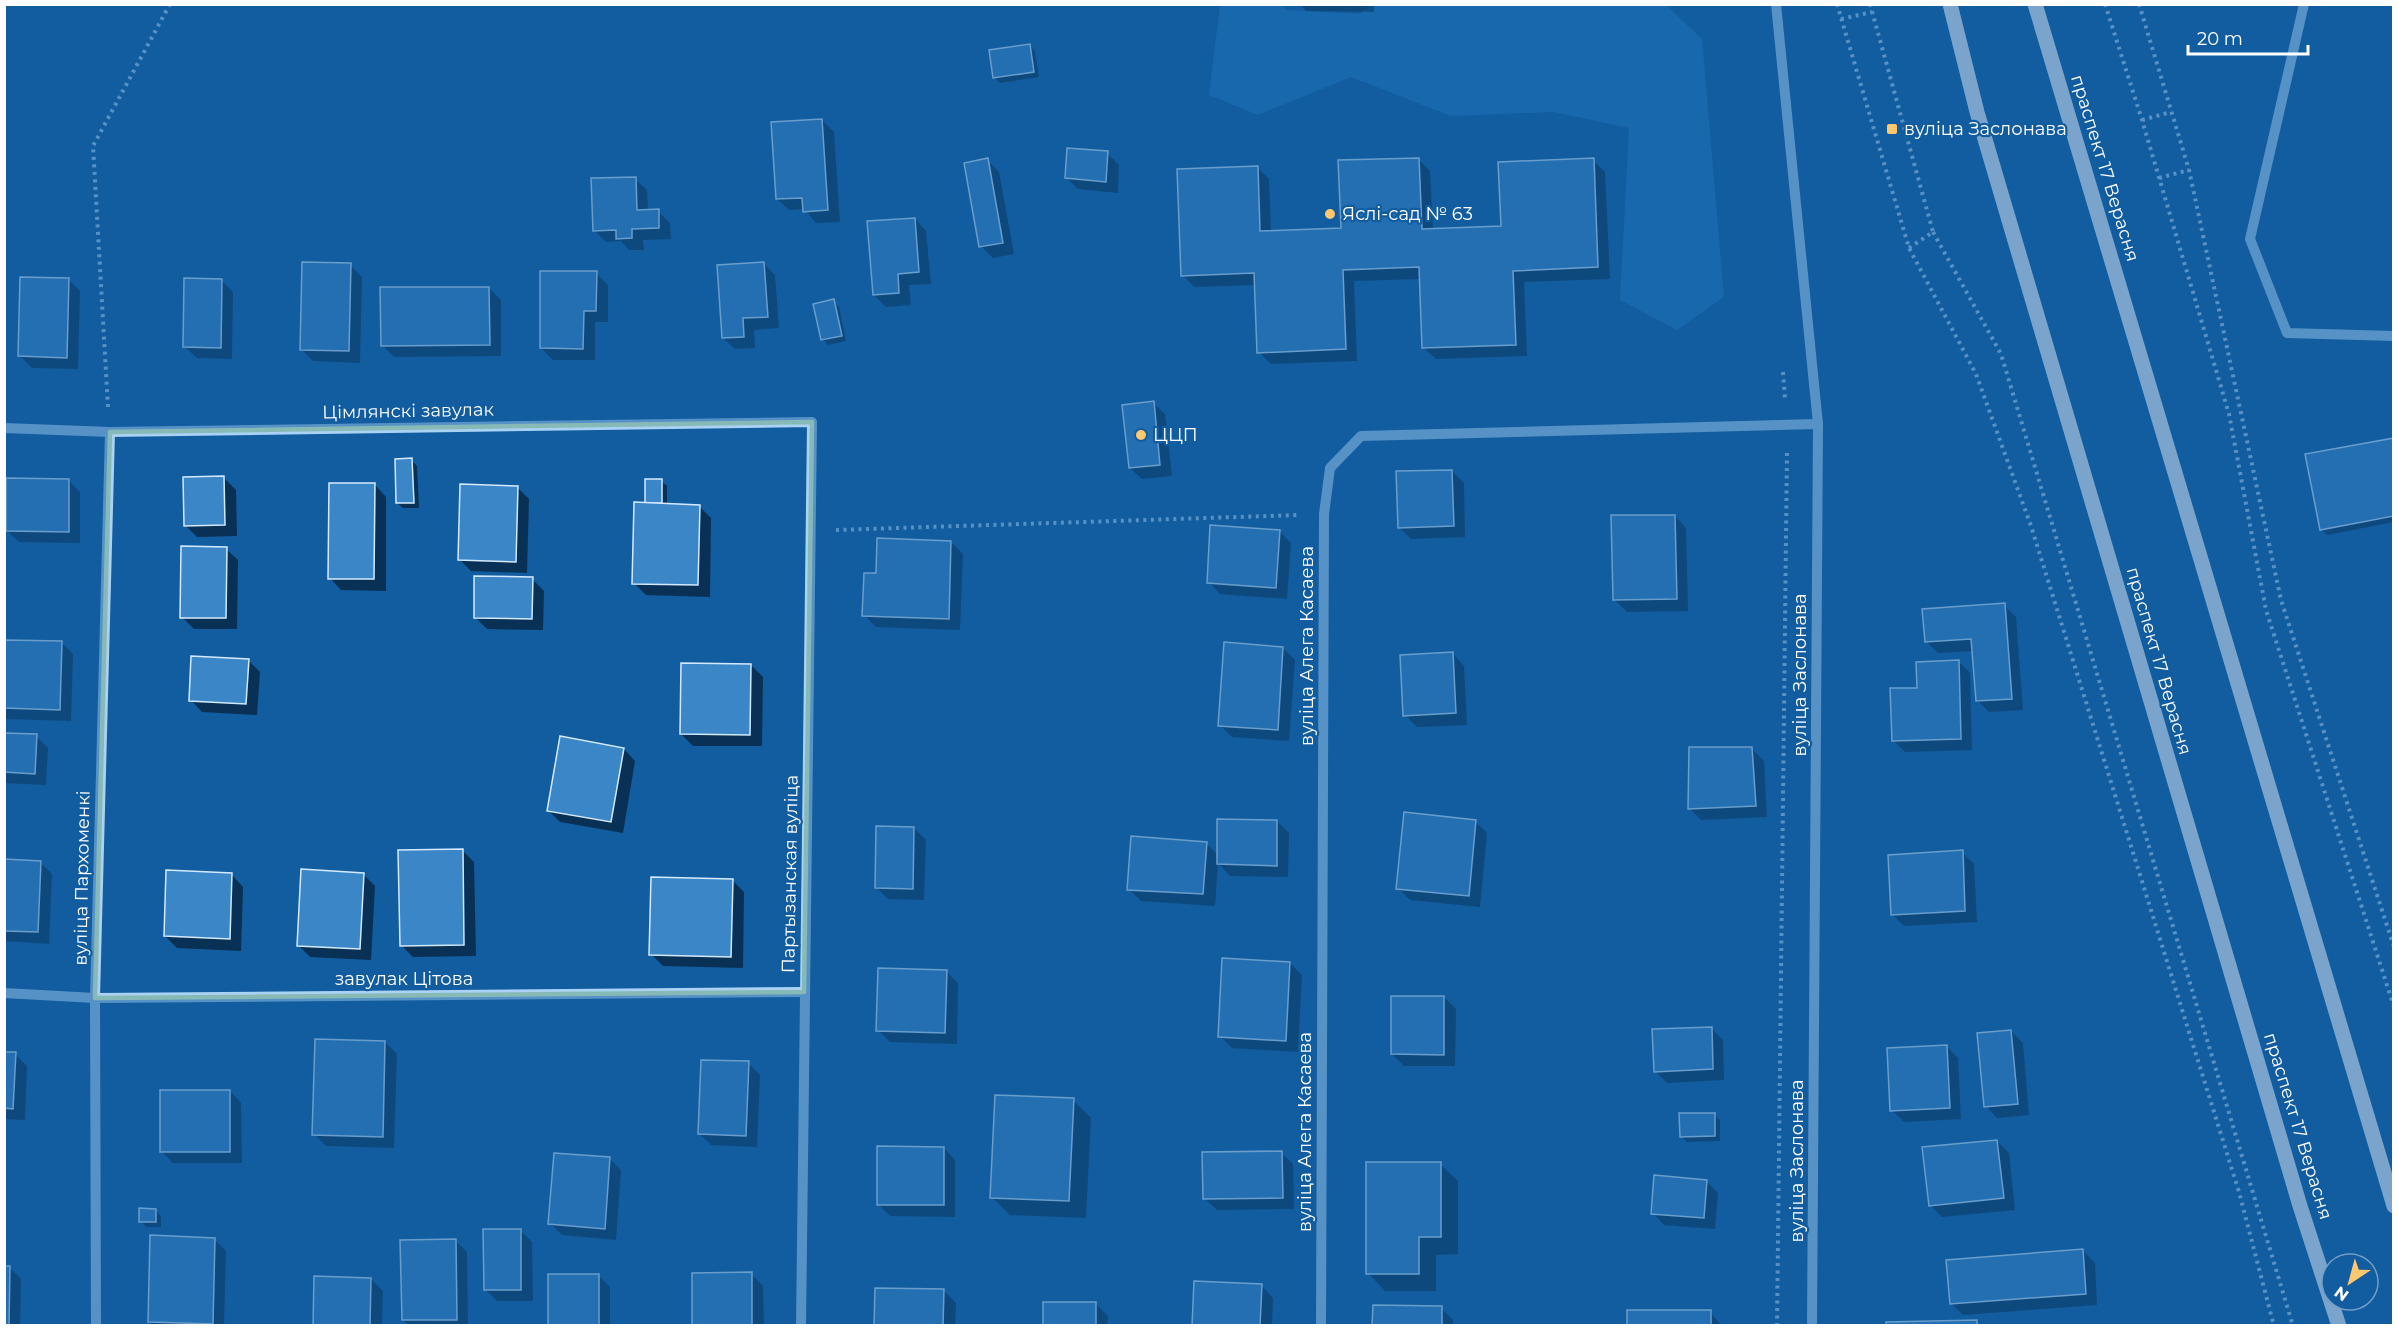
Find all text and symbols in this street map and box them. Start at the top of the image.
scale bar [2188,18,2308,56]
text: 20 m [2197,28,2243,50]
street label: праспект 17 Верасня [2066,72,2144,264]
place label: вуліца Заслонава [1904,118,2067,140]
marker: вуліца Заслонава [1885,122,1899,136]
place label: Яслі-сад № 63 [1342,203,1473,225]
marker: Яслі-сад № 63 [1323,207,1337,221]
street label: Цімлянскі завулак [322,398,495,423]
place label: ЦЦП [1153,424,1198,446]
marker: ЦЦП [1134,428,1148,442]
street label: вуліца Алега Касаева [1296,546,1318,746]
street label: праспект 17 Верасня [2122,565,2196,757]
street label: вуліца Заслонава [1789,594,1811,756]
street label: Партызанская вуліца [777,775,803,973]
street label: вуліца Пархоменкі [69,790,95,966]
street label: завулак Цітова [335,968,473,990]
street label: праспект 17 Верасня [2259,1030,2337,1222]
street label: вуліца Алега Касаева [1294,1032,1316,1232]
street label: вуліца Заслонава [1786,1080,1808,1242]
north arrow [2320,1252,2380,1312]
text: N [2331,1282,2352,1305]

